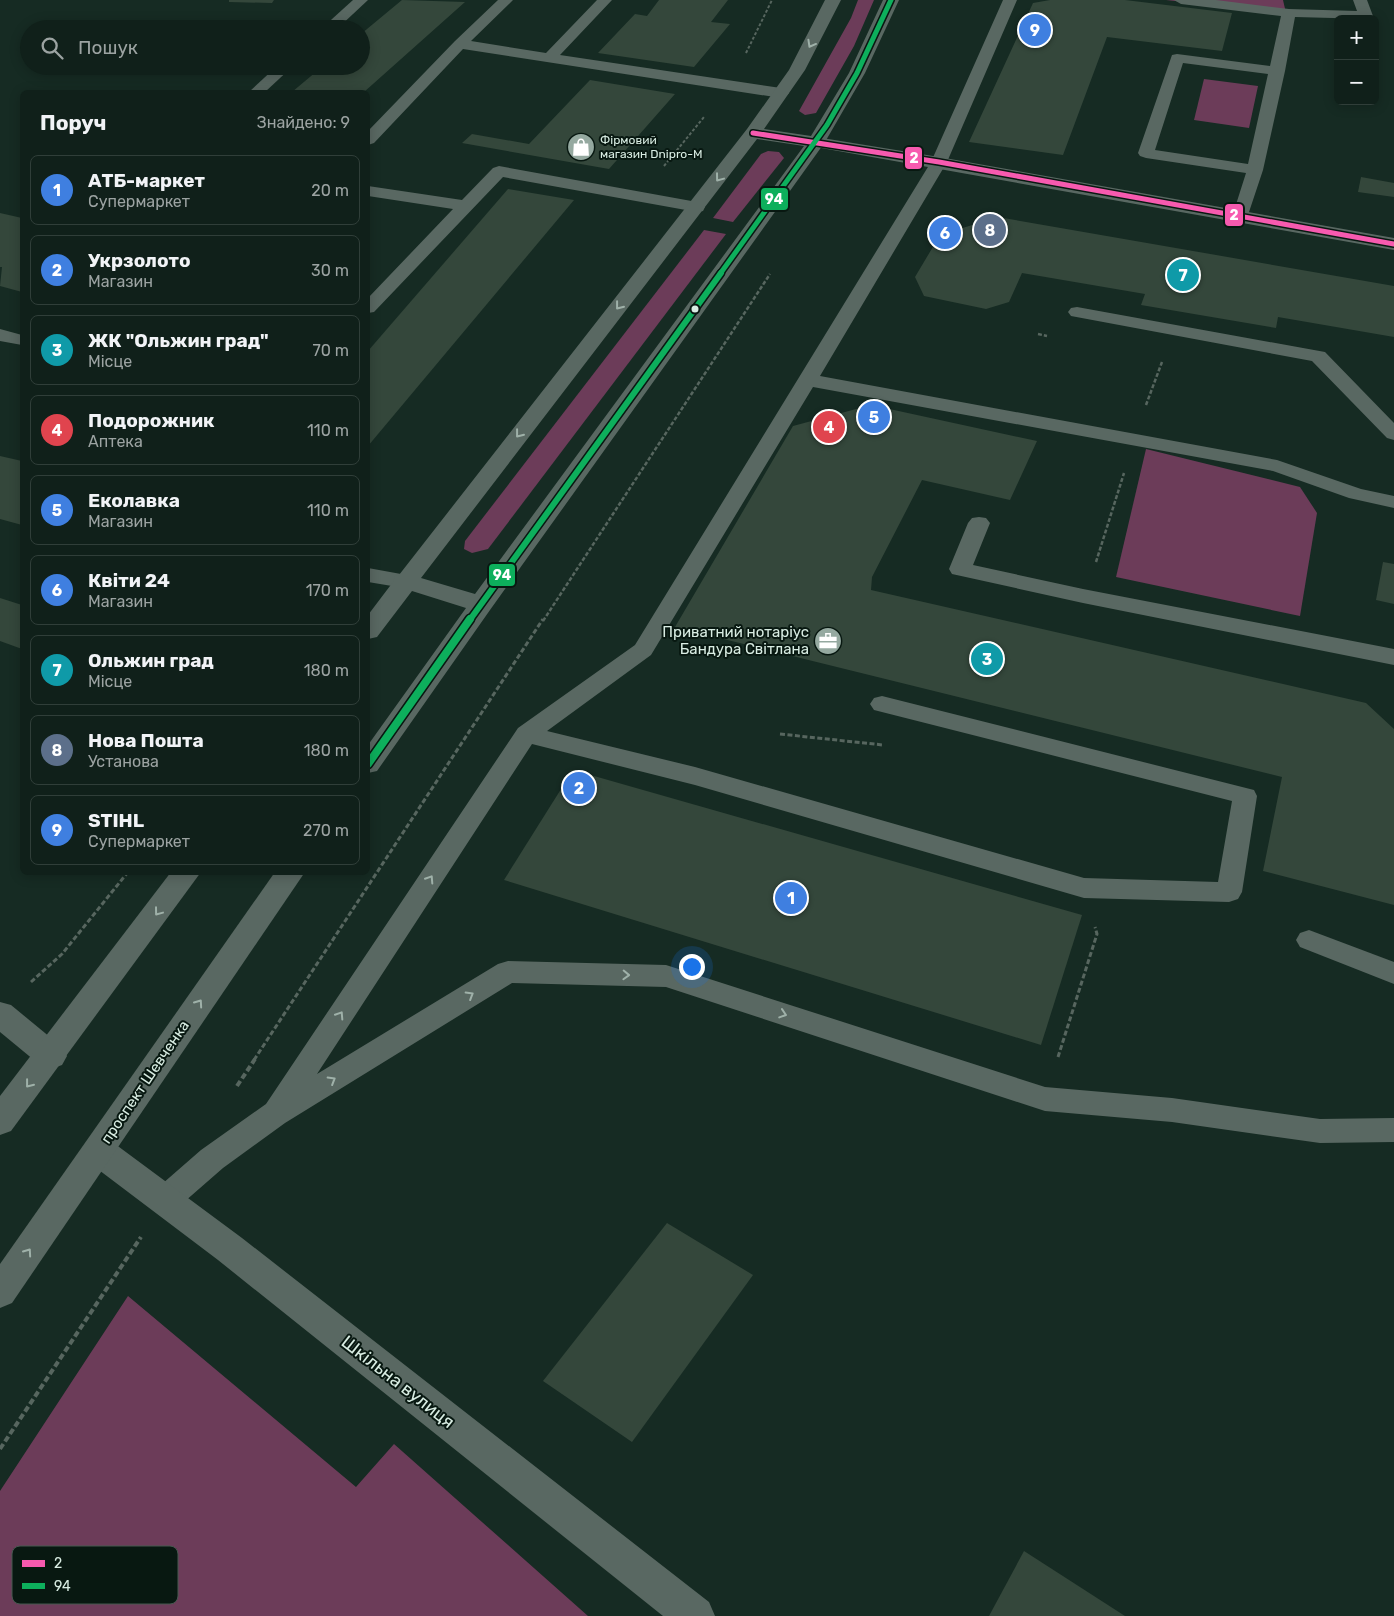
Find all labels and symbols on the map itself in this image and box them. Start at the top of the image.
pin: 9 [1019,11,1051,49]
one-way arrow [807,38,817,47]
shop icon: Фірмовий магазин Dnipro-M [566,132,596,162]
place label: Фірмовий магазин Dnipro-M [600,133,702,161]
line badge: 2 [904,146,923,170]
text: 2 [909,150,919,167]
one-way arrow [717,172,725,181]
line badge: 94 [760,187,789,211]
text: 94 [765,191,784,208]
line badge: 2 [1224,203,1244,227]
text: 2 [1229,207,1239,224]
pin: 8 [974,211,1006,249]
pin: 6 [929,214,961,252]
pin: 7 [1167,256,1199,294]
one-way arrow [617,300,625,309]
unlabelled marker [690,304,700,314]
pin: 5 [858,398,890,436]
pin: 4 [813,408,845,446]
one-way arrow [517,428,525,437]
line badge: 94 [488,563,516,587]
text: 94 [493,567,512,584]
place label: Приватний нотаріус Бандура Світлана [662,623,809,658]
office icon: Приватний нотаріус Бандура Світлана [813,626,843,656]
pin: 3 [971,640,1003,678]
pin: 2 [563,769,595,807]
one-way arrow [424,876,433,885]
pin: 1 [775,879,807,917]
one-way arrow [155,906,164,916]
your location [679,954,705,980]
one-way arrow [622,970,630,980]
one-way arrow [465,991,474,1001]
one-way arrow [193,999,202,1008]
one-way arrow [778,1008,786,1018]
one-way arrow [334,1011,344,1020]
street label: проспект Шевченка [97,1017,193,1147]
one-way arrow [326,1076,335,1086]
one-way arrow [27,1078,35,1087]
one-way arrow [22,1248,31,1258]
street label: Шкільна вулиця [337,1331,459,1433]
legend [12,1546,178,1604]
text: 2 [54,1555,62,1572]
text: 94 [54,1578,71,1595]

